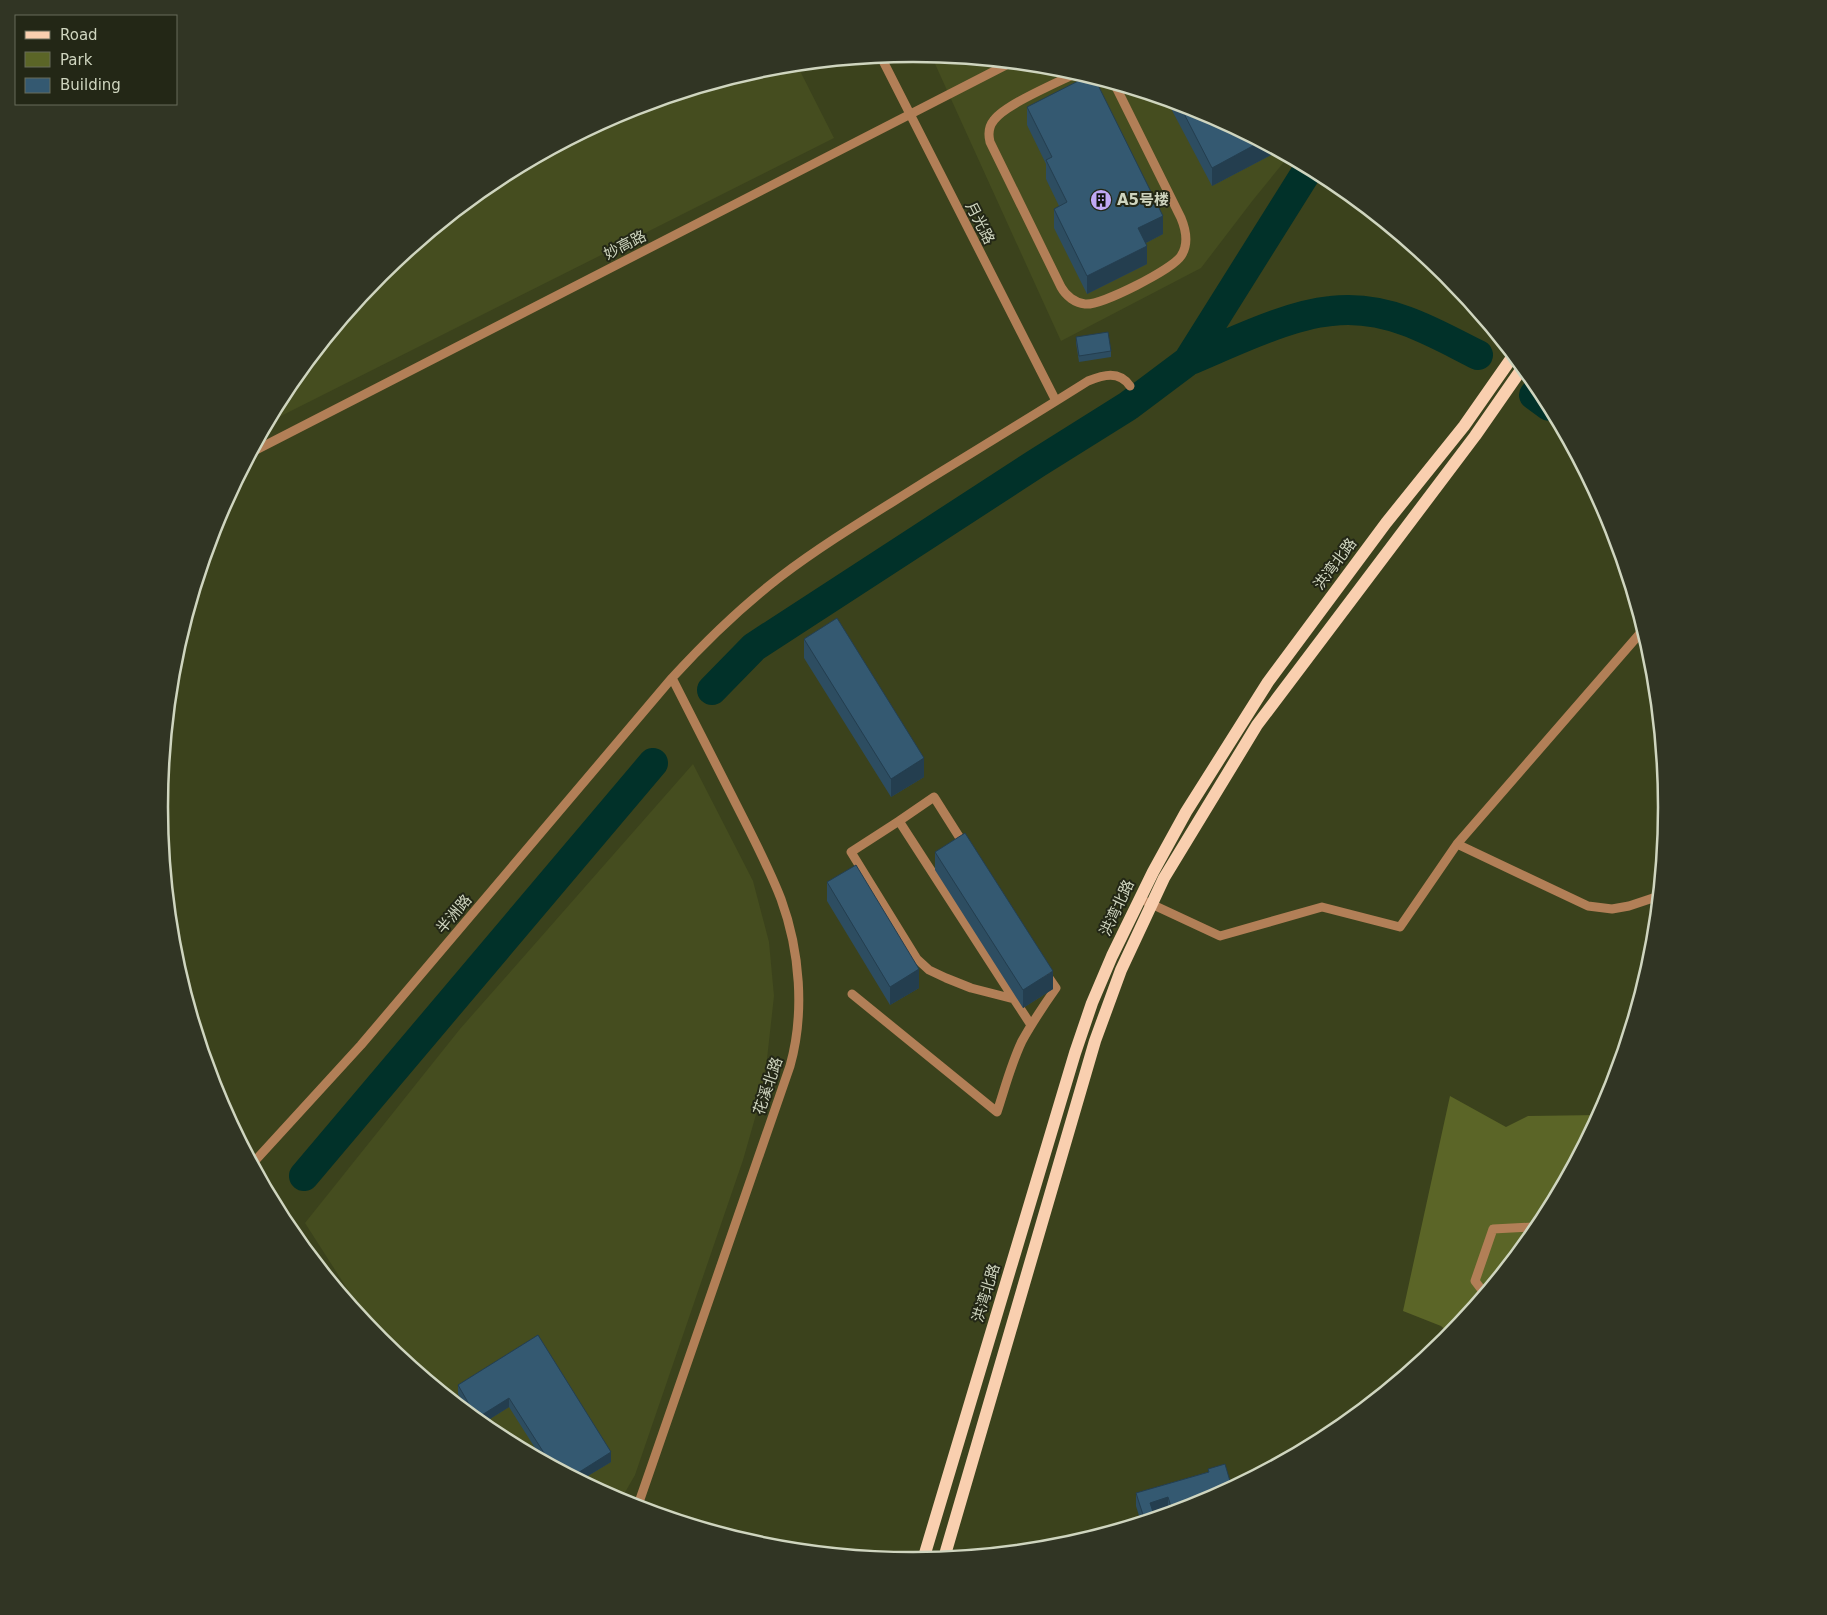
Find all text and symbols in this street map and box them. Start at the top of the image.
legend [15,15,178,105]
text: Road [60,26,98,44]
text: Park [60,51,93,69]
text: Building [60,76,121,94]
building icon: A5号楼 [1089,188,1113,212]
place label: A5号楼 [1117,191,1169,209]
street label: 月光路 [962,199,998,247]
street label: 妙高路 [601,227,649,263]
street label: 洪湾北路 [1310,535,1360,593]
street label: 洪湾北路 [1096,877,1138,939]
street label: 半洲路 [433,891,475,937]
street label: 花溪北路 [750,1055,786,1117]
street label: 洪湾北路 [969,1262,1003,1324]

